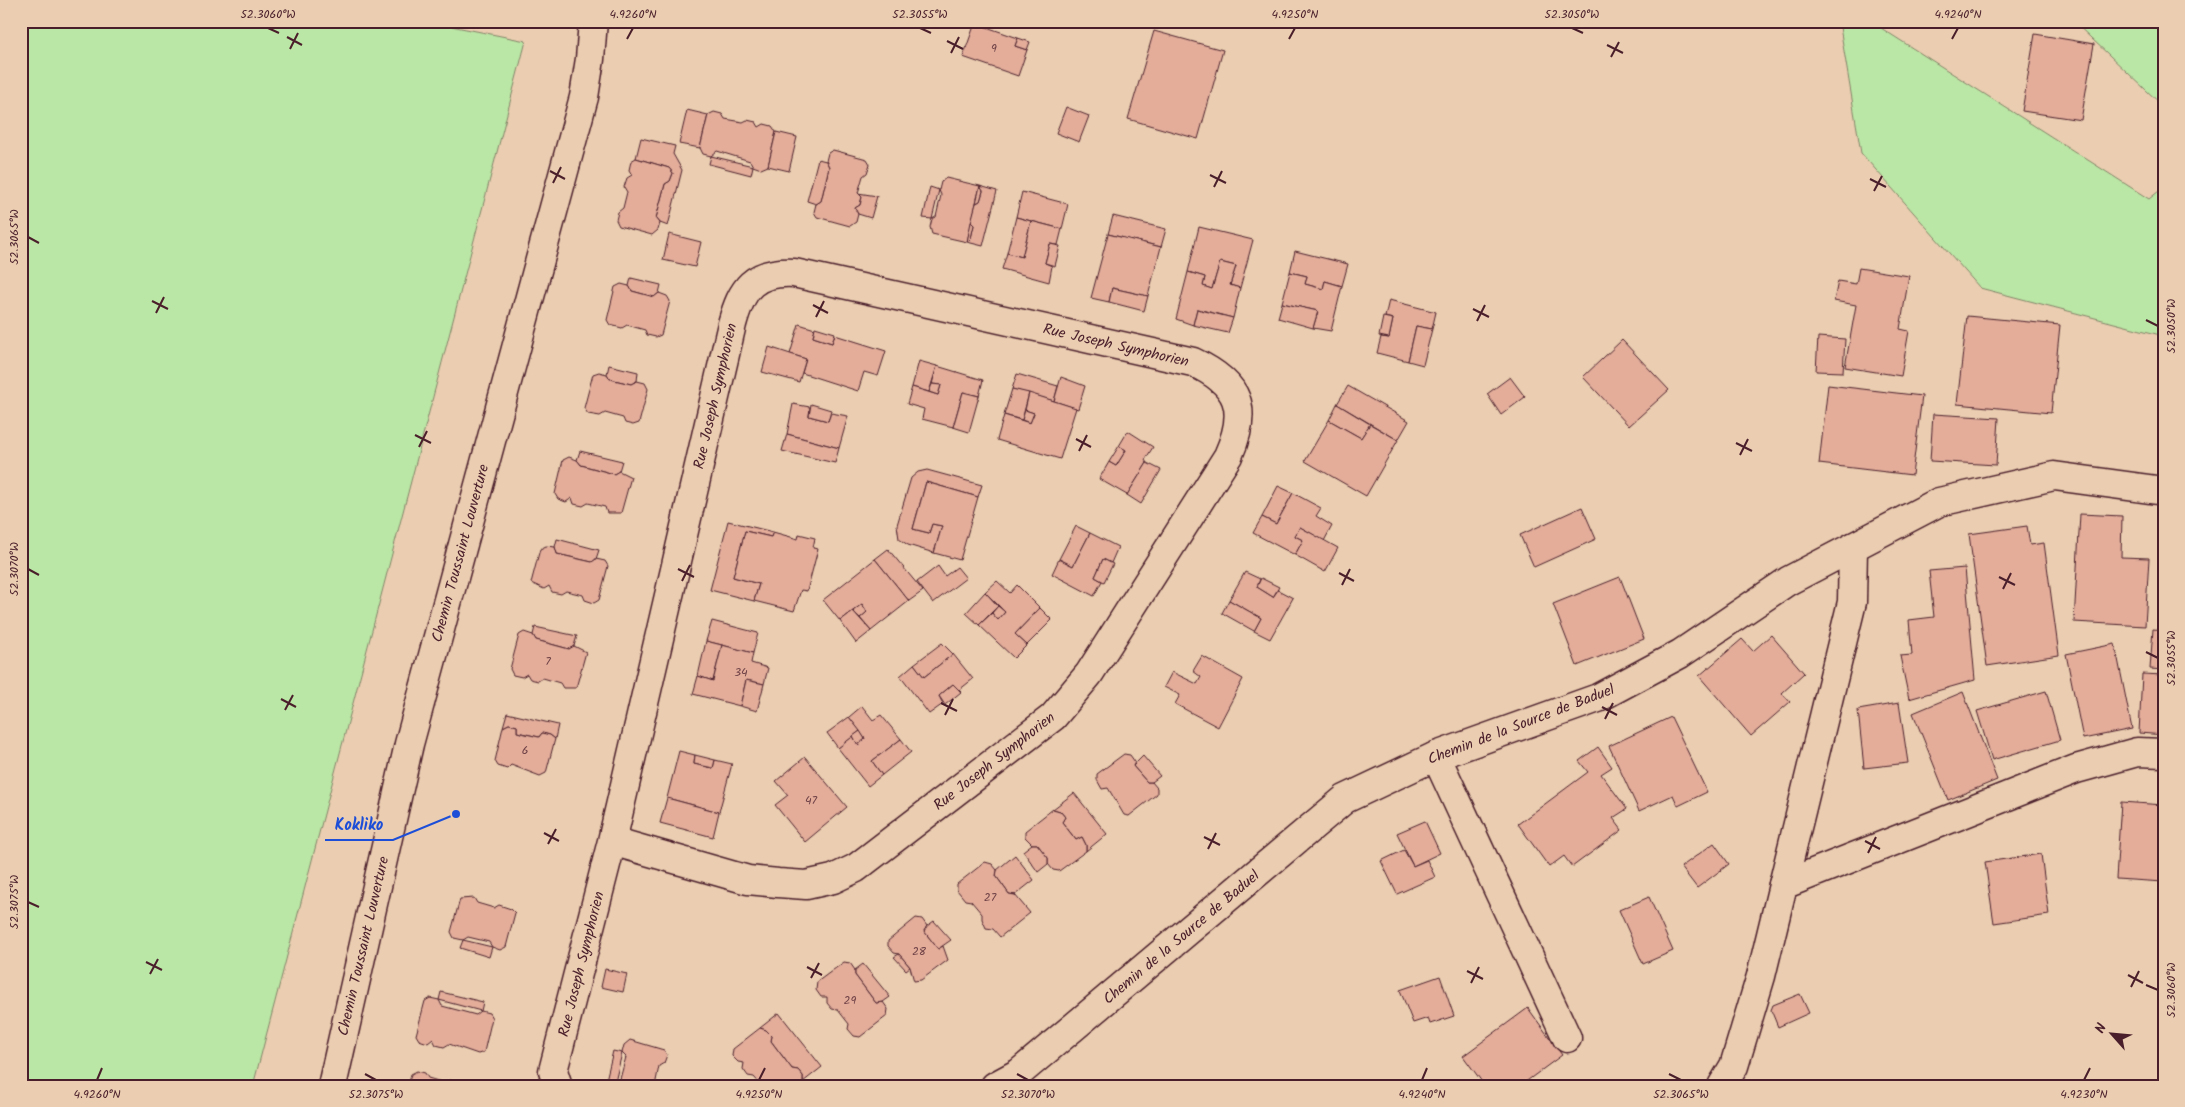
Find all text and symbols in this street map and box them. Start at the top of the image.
text: 52.3060°W [240,5,296,24]
text: 4.9260°N [609,5,657,24]
text: 52.3055°W [892,5,948,24]
text: 4.9250°N [1272,5,1318,24]
text: 52.3050°W [1544,5,1600,24]
text: 4.9240°N [1934,5,1982,24]
house number: 9 [991,39,997,58]
text: 52.3065°W [5,209,24,265]
text: 52.3050°W [2162,298,2181,354]
street label: Rue Joseph Symphorien [1040,318,1191,374]
street label: Rue Joseph Symphorien [688,321,744,472]
street label: Chemin Toussaint Louverture [426,461,496,645]
text: 52.3070°W [5,542,24,596]
text: 52.3055°W [2162,630,2181,686]
house number: 7 [545,652,551,671]
house number: 34 [734,663,748,682]
street label: Chemin de la Source de Baduel [1424,678,1619,772]
street label: Rue Joseph Symphorien [928,706,1061,817]
house number: 6 [522,741,528,760]
house number: 47 [805,791,818,810]
callout: Kokliko [325,809,393,840]
text: Kokliko [335,813,383,838]
street label: Chemin Toussaint Louverture [332,854,396,1038]
street label: Chemin de la Source de Baduel [1098,865,1266,1011]
text: 52.3075°W [5,875,24,929]
house number: 27 [984,888,997,907]
street label: Rue Joseph Symphorien [552,889,612,1040]
house number: 28 [912,942,927,961]
text: 52.3060°W [2162,962,2181,1018]
house number: 29 [844,991,857,1010]
north arrow [2088,1010,2138,1060]
text: N [2089,1019,2113,1037]
text: 4.9260°N [73,1085,121,1104]
text: 52.3075°W [349,1085,403,1104]
text: 4.9250°N [736,1085,782,1104]
text: 52.3070°W [1001,1085,1055,1104]
text: 4.9240°N [1398,1085,1446,1104]
text: 52.3065°W [1653,1085,1709,1104]
text: 4.9230°N [2060,1085,2108,1104]

